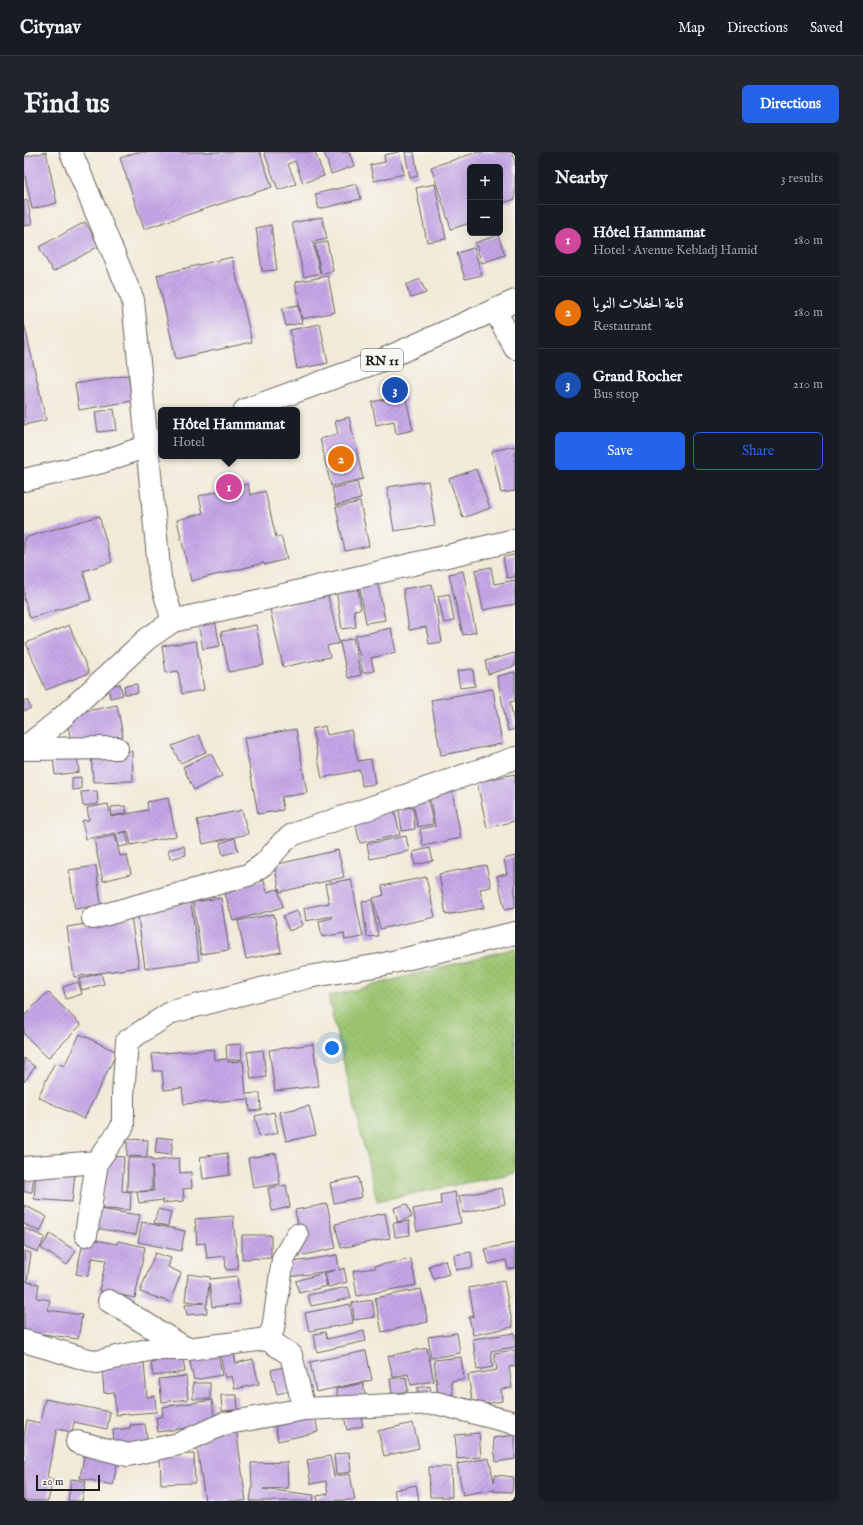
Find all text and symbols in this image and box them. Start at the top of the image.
text: Citynav [20,16,81,40]
text: Map [678,19,705,37]
text: Directions [727,19,788,37]
text: Saved [810,19,843,37]
button: Directions [742,85,839,123]
text: Find us [24,87,110,122]
map controls [467,164,503,236]
button: + [467,164,503,200]
text: Nearby [555,168,608,189]
text: 3 results [781,170,823,187]
button: − [467,200,503,236]
text: Hôtel Hammamat [593,223,705,242]
text: 1 [566,232,570,249]
text: 180 m [794,232,823,249]
text: Hotel · Avenue Kebladj Hamid [593,242,758,259]
text: قاعة الحفلات النوبا [593,294,684,313]
text: 2 [565,304,571,321]
text: 180 m [794,304,823,321]
text: Restaurant [593,318,652,335]
road number: RN 11 [361,349,403,371]
text: Grand Rocher [593,367,682,386]
pin: 3 [382,375,408,405]
text: 3 [566,376,570,393]
text: 210 m [793,376,823,393]
text: Bus stop [593,386,639,403]
popup [158,407,300,459]
text: Hôtel Hammamat [173,415,285,434]
button: Save [555,432,685,470]
button: Share [693,432,823,470]
text: Hotel [173,434,205,451]
pin: 2 [328,444,354,474]
pin: 1 [216,472,242,502]
your location [322,1038,342,1058]
scale bar [36,1473,100,1492]
text: 20 m [42,1475,63,1489]

